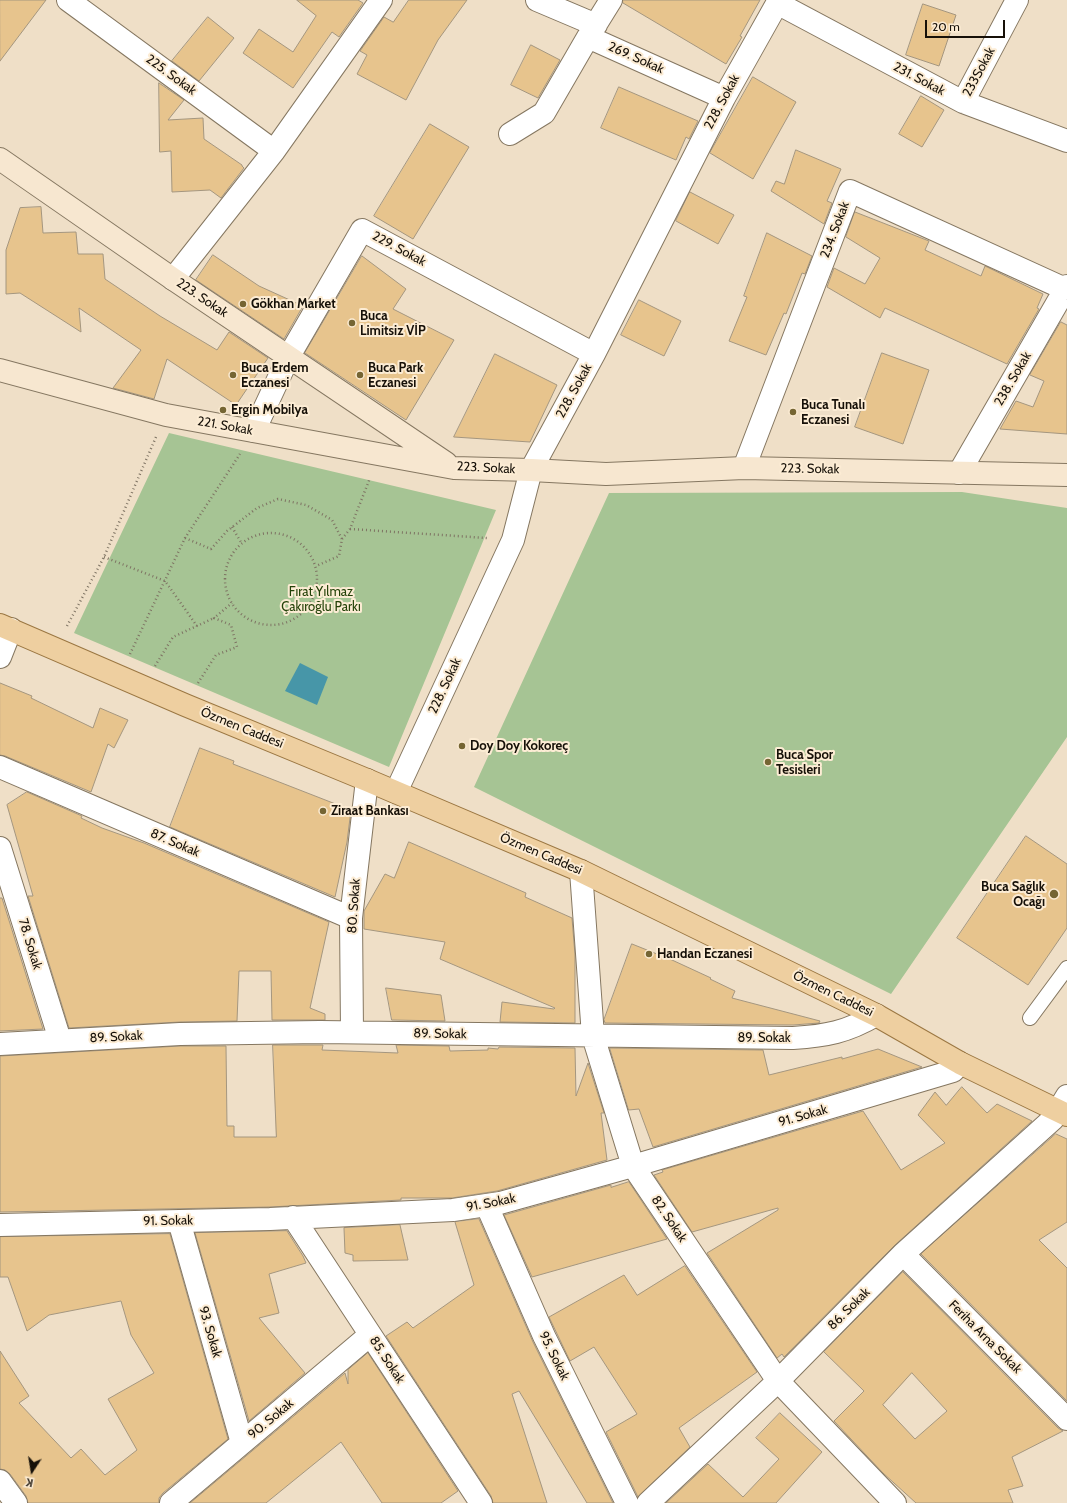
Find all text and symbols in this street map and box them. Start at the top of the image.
scale bar [927,12,1007,38]
text: 20 m [932,19,960,34]
street label: 269. Sokak [606,39,666,77]
street label: 233Sokak [960,45,998,99]
street label: 225. Sokak [143,51,199,99]
street label: 231. Sokak [890,59,948,99]
street label: 228. Sokak [701,72,743,132]
street label: 234. Sokak [817,199,853,261]
street label: 229. Sokak [369,228,429,270]
street label: 223. Sokak [173,275,231,321]
place label: Gökhan Market [251,296,336,312]
marker: Gökhan Market [238,299,248,309]
place label: Buca Limitsiz VİP [360,308,426,339]
marker: Buca Limitsiz VİP [347,318,357,328]
street label: 238. Sokak [991,349,1035,409]
place label: Buca Erdem Eczanesi [241,360,308,391]
place label: Buca Park Eczanesi [368,360,423,391]
street label: 228. Sokak [553,361,595,421]
marker: Buca Erdem Eczanesi [228,370,238,380]
marker: Buca Park Eczanesi [355,370,365,380]
place label: Buca Tunalı Eczanesi [801,397,865,428]
place label: Ergin Mobilya [231,402,308,418]
marker: Ergin Mobilya [218,405,228,415]
marker: Buca Tunalı Eczanesi [788,407,798,417]
street label: 221. Sokak [196,413,254,439]
street label: 223. Sokak [456,459,516,477]
street label: 223. Sokak [780,461,840,477]
park label: Fırat Yılmaz Çakıroğlu Parkı [281,584,361,615]
street label: 228. Sokak [425,656,465,716]
street label: Özmen Caddesi [198,704,286,752]
place label: Doy Doy Kokoreç [470,738,568,754]
marker: Doy Doy Kokoreç [457,741,467,751]
place label: Buca Spor Tesisleri [776,747,833,778]
marker: Buca Spor Tesisleri [763,757,773,767]
place label: Ziraat Bankası [331,803,409,819]
marker: Ziraat Bankası [318,806,328,816]
street label: 87. Sokak [148,826,202,860]
street label: Özmen Caddesi [498,830,584,878]
street label: 80. Sokak [344,878,364,934]
place label: Buca Sağlık Ocağı [981,879,1045,910]
marker: Buca Sağlık Ocağı [1048,888,1060,900]
street label: 78. Sokak [15,917,45,971]
place label: Handan Eczanesi [657,946,752,962]
marker: Handan Eczanesi [644,949,654,959]
street label: Özmen Caddesi [790,968,876,1020]
street label: 89. Sokak [413,1026,467,1042]
street label: 89. Sokak [89,1028,143,1046]
street label: 89. Sokak [737,1030,791,1046]
street label: 91. Sokak [777,1102,829,1130]
street label: 91. Sokak [465,1191,517,1215]
street label: 82. Sokak [648,1193,690,1245]
street label: 91. Sokak [143,1213,193,1229]
street label: 86. Sokak [825,1285,873,1333]
street label: Feriha Arna Sokak [945,1297,1025,1377]
street label: 93. Sokak [195,1305,225,1359]
street label: 95. Sokak [535,1329,573,1383]
street label: 85. Sokak [366,1333,408,1387]
street label: 90. Sokak [245,1396,297,1442]
north arrow [12,1451,52,1491]
text: K [25,1475,34,1490]

